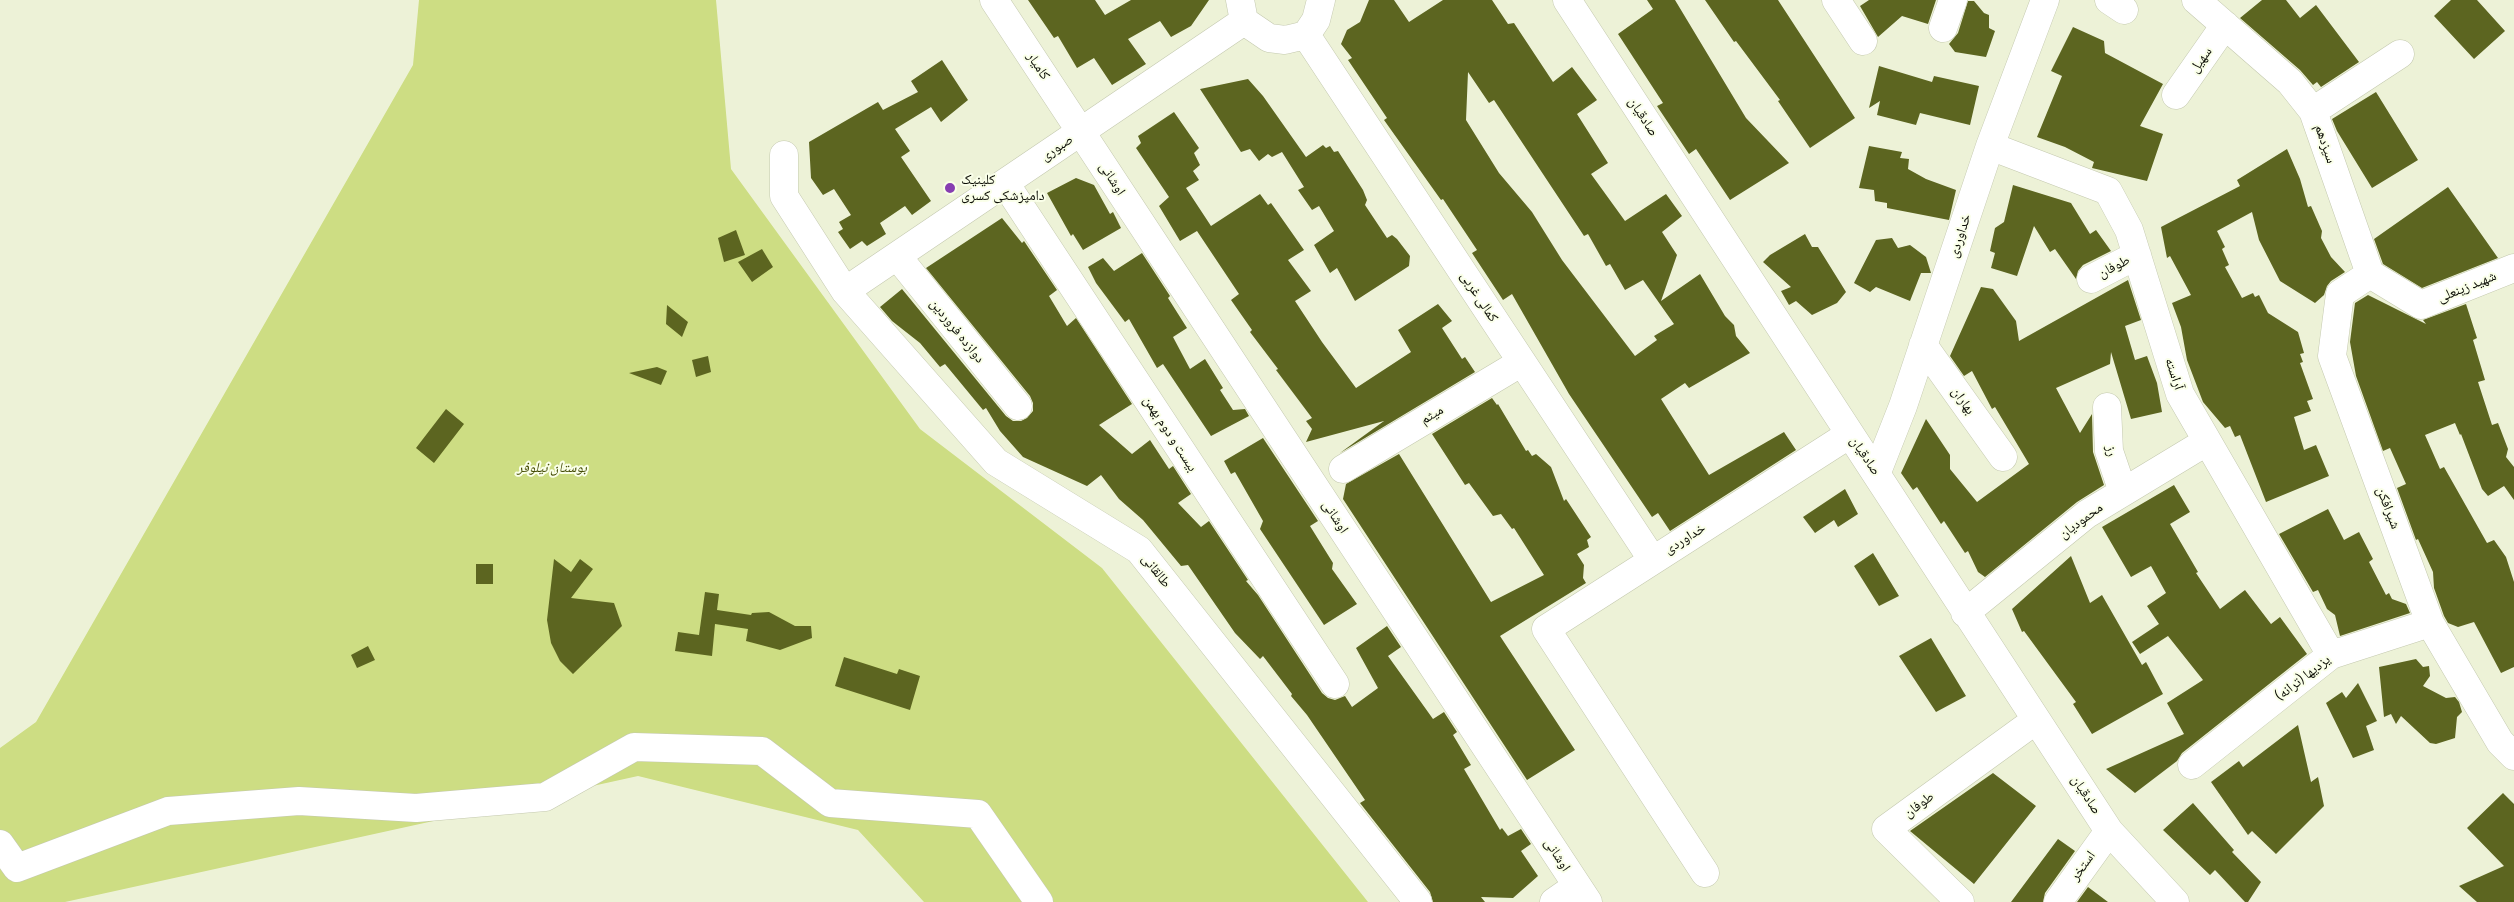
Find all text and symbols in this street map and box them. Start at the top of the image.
street label: سهیل [2186,44,2216,76]
street label: کامیار [1023,49,1053,83]
street label: صادقیان [1624,94,1662,140]
street label: سیزدهم [2311,122,2339,166]
street label: صبوری [1038,131,1076,165]
street label: اوشانی [1095,159,1129,199]
place label: کلینیک دامپزشکی کسری [961,172,1045,204]
marker: کلینیک دامپزشکی کسری [943,181,957,195]
street label: خداوردی [1945,212,1975,260]
street label: طوفان [2095,252,2133,282]
street label: شهید زینعلی [2435,268,2499,306]
street label: کمالی غربی [1457,269,1501,325]
street label: دوازده فروردین [926,296,988,366]
street label: آراسته [2161,356,2187,392]
street label: بهاران [1948,384,1978,418]
street label: بیست و دوم بهمن [1139,393,1201,475]
street label: میثم [1417,402,1447,428]
street label: صادقیان [1846,433,1884,479]
street label: رز [2102,444,2120,458]
park label: بوستان نیلوفر [517,460,587,476]
street label: شیرافکن [2372,485,2404,531]
street label: اوشانی [1318,497,1352,537]
street label: محمودیان [2056,499,2106,543]
street label: خداوردی [1661,520,1709,558]
street label: طالقانی [1138,551,1174,591]
street label: یزدیها (ترانه) [2272,651,2334,705]
street label: صادقیان [2067,772,2105,818]
street label: طوفان [1901,788,1937,822]
street label: اوشانی [1540,835,1574,875]
street label: استخر [2067,848,2099,884]

